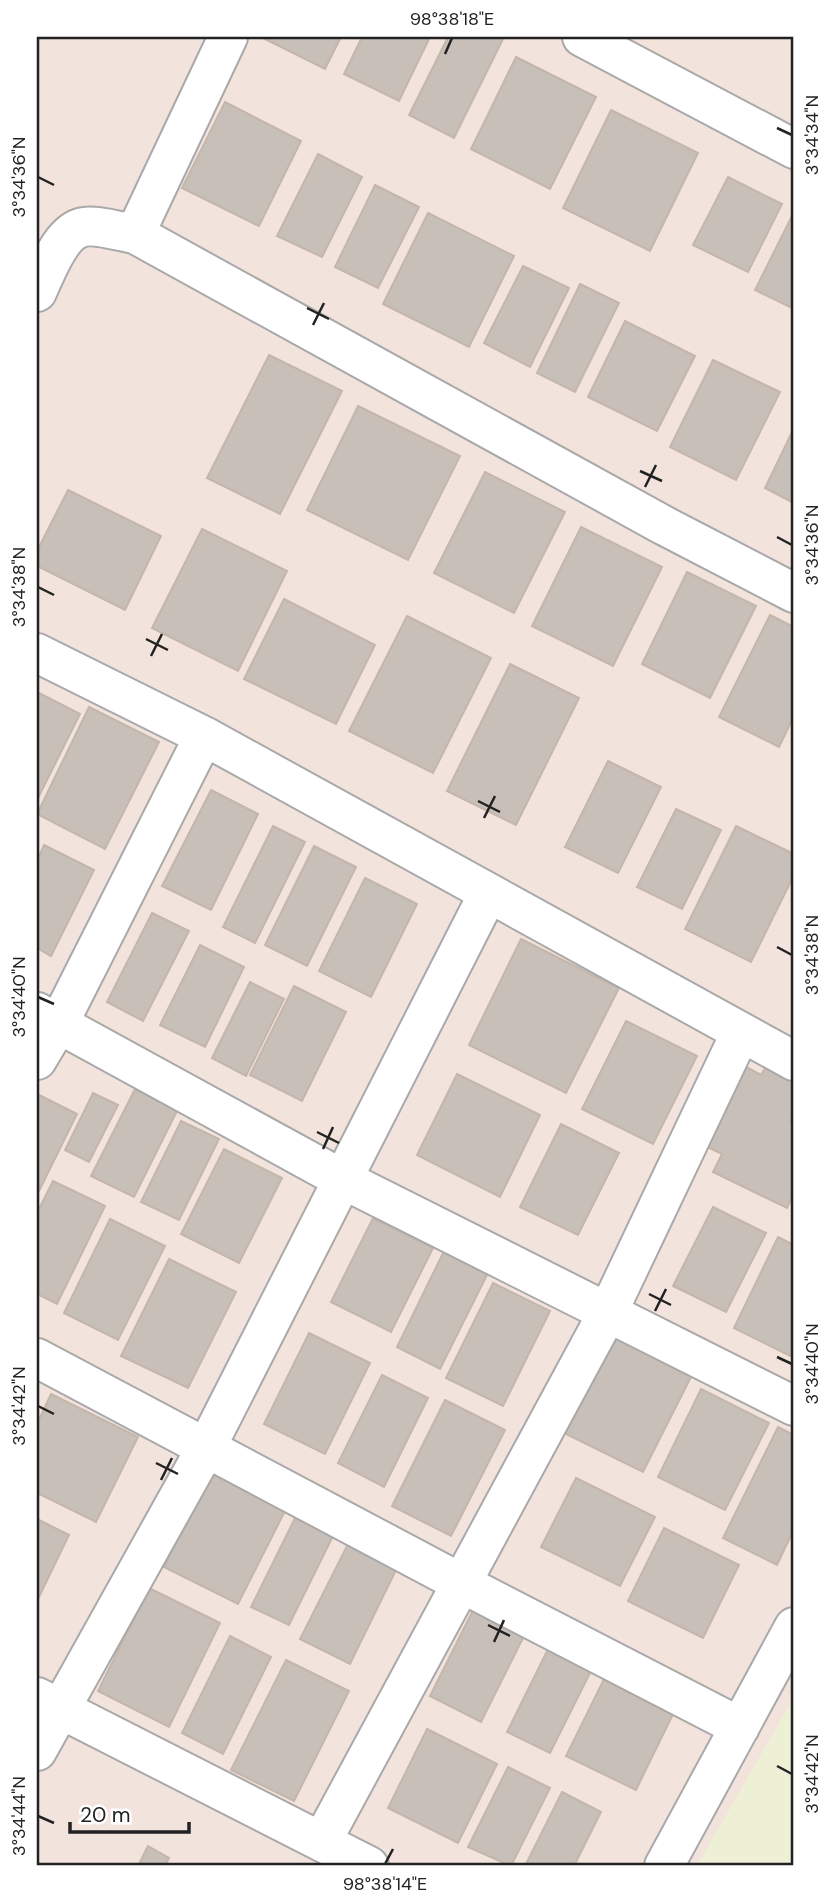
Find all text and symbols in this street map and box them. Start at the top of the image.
text: 98°38'18"E [410,7,494,31]
text: 3°34'34"N [800,95,824,175]
text: 3°34'36"N [7,137,31,217]
text: 3°34'36"N [800,505,824,585]
text: 3°34'38"N [7,547,31,627]
text: 3°34'38"N [800,915,824,995]
text: 3°34'40"N [7,956,31,1038]
text: 3°34'40"N [800,1323,824,1405]
text: 3°34'42"N [7,1366,31,1446]
text: 3°34'42"N [800,1734,824,1814]
text: 3°34'44"N [7,1776,31,1856]
scale bar [70,1791,189,1835]
text: 20 m [80,1801,131,1829]
text: 98°38'14"E [343,1872,427,1896]

